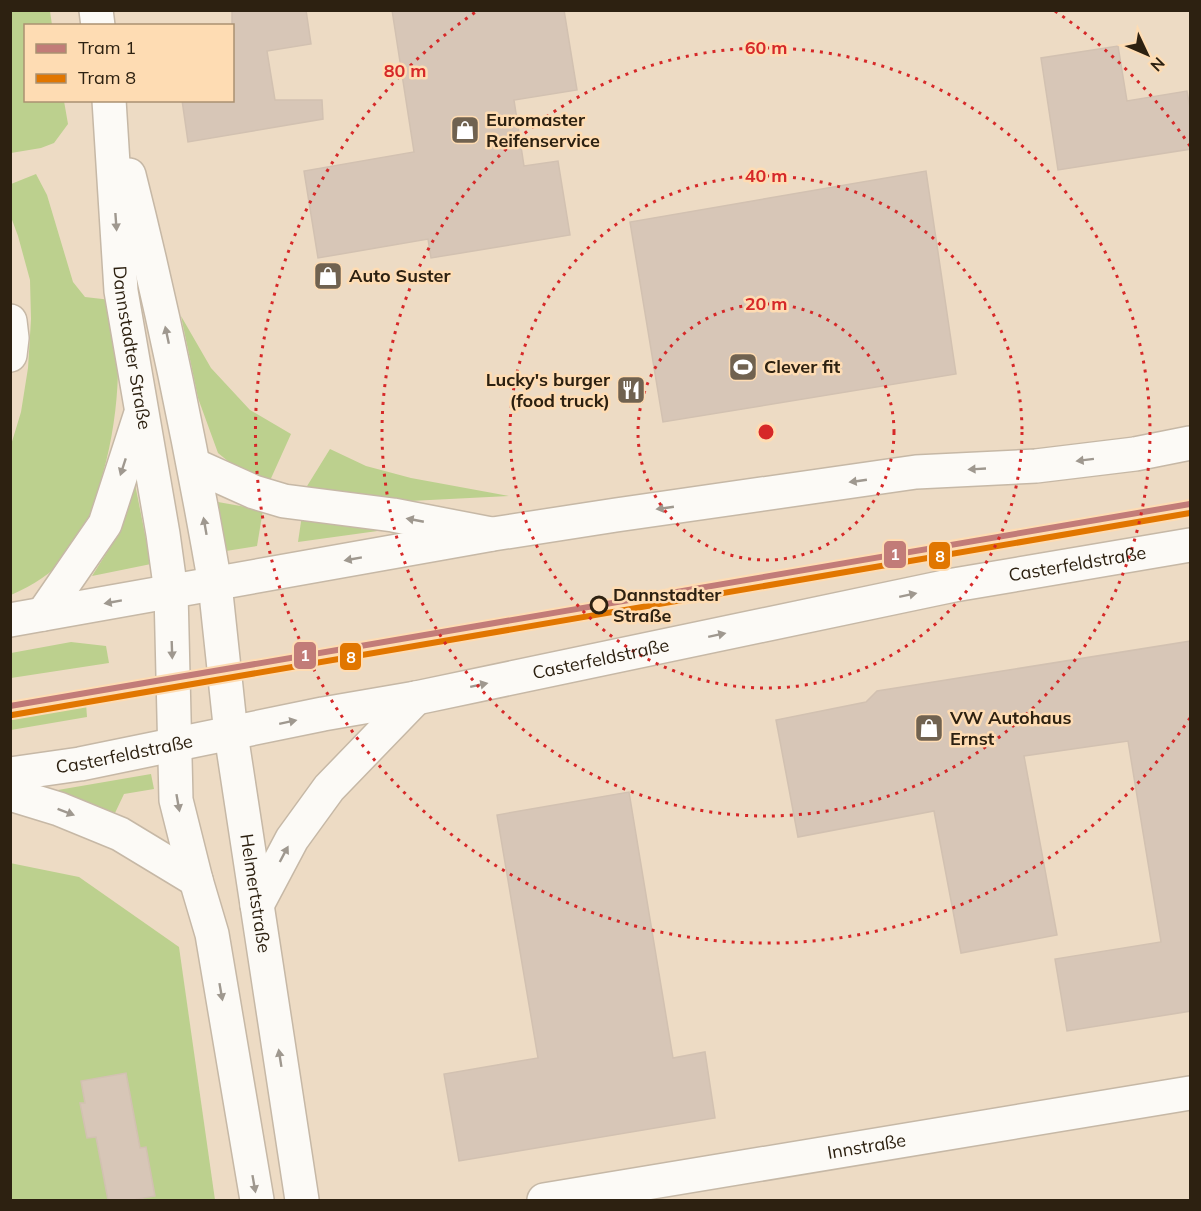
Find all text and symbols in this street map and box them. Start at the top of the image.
legend [24,24,234,102]
north arrow [1117,24,1177,84]
text: Tram 1 [78,36,136,59]
text: 60 m [745,36,787,59]
text: N [1146,53,1169,76]
text: 80 m [384,59,426,82]
text: Tram 8 [78,66,136,89]
place label: Euromaster Reifenservice [486,108,600,152]
shop icon: Euromaster Reifenservice [449,114,481,146]
text: 40 m [745,164,787,187]
one-way arrow [112,212,121,231]
shop icon: Auto Suster [312,260,344,292]
place label: Auto Suster [349,264,451,287]
street label: Dannstadter Straße [108,265,157,431]
text: 20 m [745,292,787,315]
one-way arrow [162,325,171,344]
sports icon: Clever fit [727,351,759,383]
place label: Clever fit [764,355,841,378]
place label: Lucky's burger (food truck) [486,368,611,412]
restaurant icon: Lucky's burger (food truck) [615,374,647,406]
centre of rings [756,422,776,442]
one-way arrow [1076,455,1095,464]
one-way arrow [118,458,128,476]
one-way arrow [968,464,987,474]
one-way arrow [848,476,867,485]
one-way arrow [655,504,674,513]
one-way arrow [405,515,424,524]
one-way arrow [200,517,209,536]
line badge: 1 [883,540,907,569]
line badge: 8 [928,541,951,570]
street label: Casterfeldstraße [1007,541,1148,587]
text: 1 [890,544,900,564]
text: 8 [935,546,945,566]
one-way arrow [343,555,362,564]
place label: Dannstadter Straße [613,583,722,627]
one-way arrow [899,590,918,599]
marker: Dannstadter Straße [590,596,608,614]
one-way arrow [103,598,122,607]
one-way arrow [708,630,727,639]
street label: Casterfeldstraße [530,633,671,684]
one-way arrow [167,641,177,660]
line badge: 1 [293,641,317,670]
line badge: 8 [339,642,362,671]
text: 1 [300,645,310,665]
text: 8 [346,647,356,667]
one-way arrow [470,680,489,689]
place label: VW Autohaus Ernst [949,706,1071,750]
shop icon: VW Autohaus Ernst [913,712,945,744]
one-way arrow [279,717,298,726]
street label: Casterfeldstraße [54,729,195,778]
one-way arrow [174,794,183,813]
one-way arrow [57,808,75,817]
street label: Helmertstraße [235,832,276,955]
one-way arrow [279,845,289,862]
one-way arrow [217,983,226,1002]
one-way arrow [276,1049,285,1068]
street label: Innstraße [825,1128,908,1164]
one-way arrow [250,1175,259,1194]

